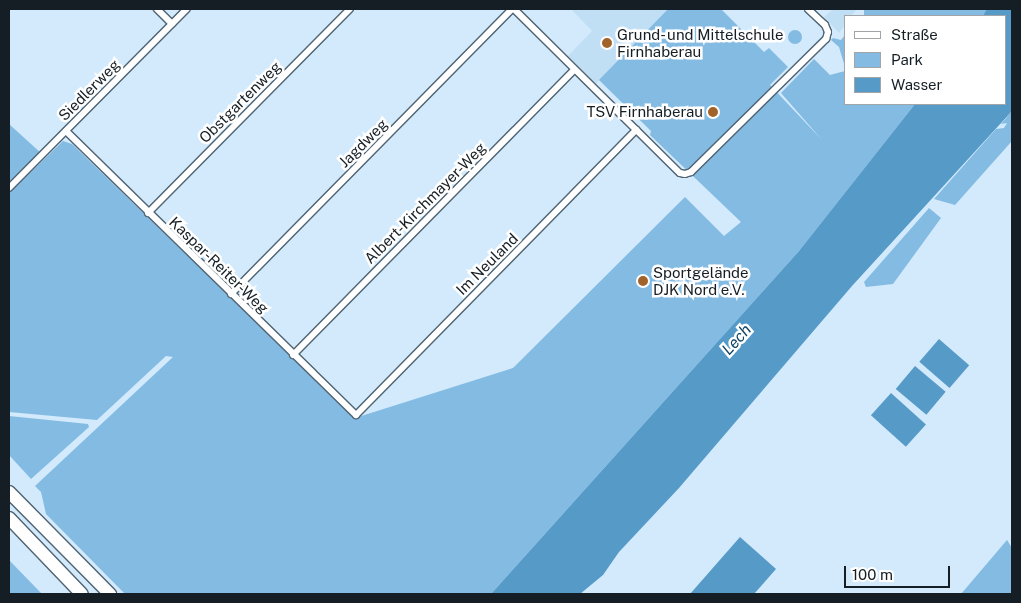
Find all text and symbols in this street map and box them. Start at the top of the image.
legend [844,15,1006,105]
place label: Grund- und Mittelschule Firnhaberau [617,25,786,60]
text: Straße [891,26,938,43]
marker: Grund- und Mittelschule Firnhaberau [601,37,613,49]
text: Park [891,51,923,68]
street label: Siedlerweg [55,56,123,124]
street label: Obstgartenweg [195,57,285,147]
text: Wasser [891,76,942,93]
place label: TSV Firnhaberau [586,103,703,121]
marker: TSV Firnhaberau [707,106,719,118]
street label: Jagdweg [335,115,391,171]
street label: Albert-Kirchmayer-Weg [361,139,489,267]
street label: Kaspar-Reiter-Weg [166,213,272,317]
street label: Im Neuland [452,229,522,299]
place label: Sportgelände DJK Nord e.V. [653,263,749,298]
marker: Sportgelände DJK Nord e.V. [637,275,649,287]
water label: Lech [718,321,756,359]
scale bar [846,556,952,588]
text: 100 m [852,566,893,583]

